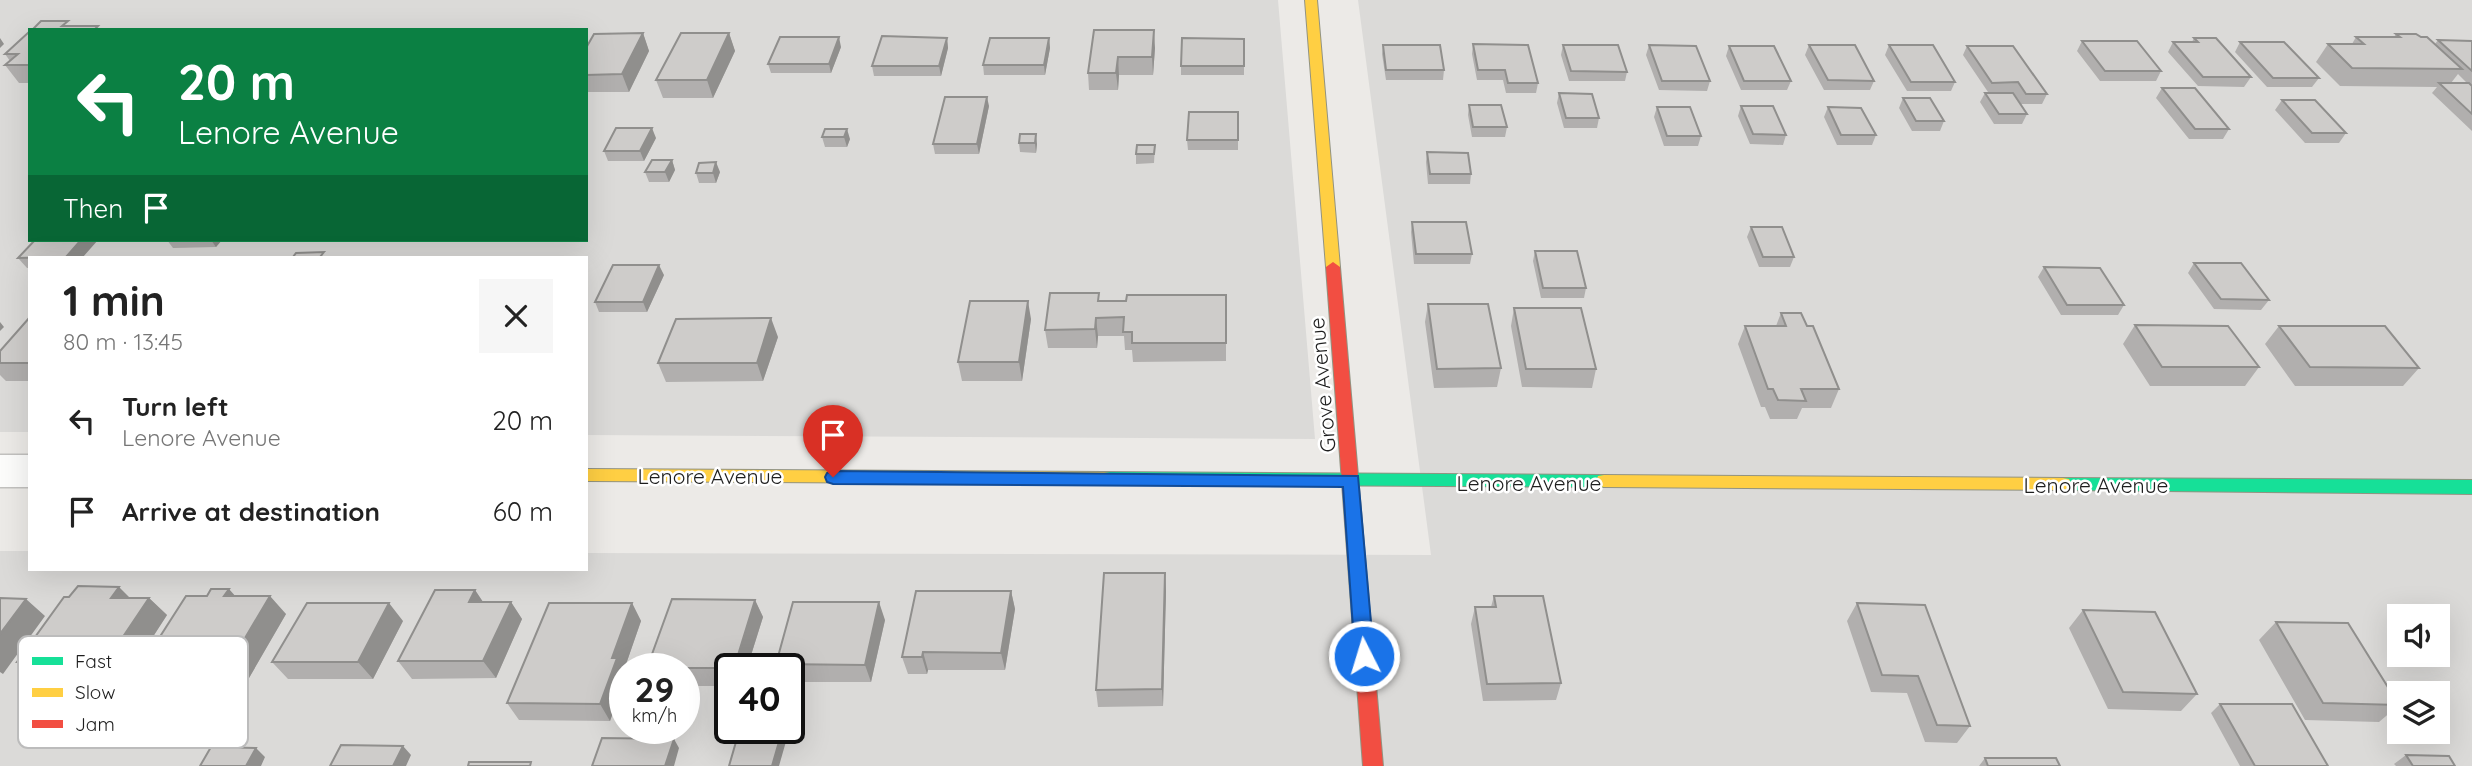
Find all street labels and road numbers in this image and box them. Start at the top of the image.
street label: Grove Avenue [1303,317,1341,453]
street label: Lenore Avenue [638,463,782,489]
street label: Lenore Avenue [1457,470,1601,496]
street label: Lenore Avenue [2024,472,2168,498]

